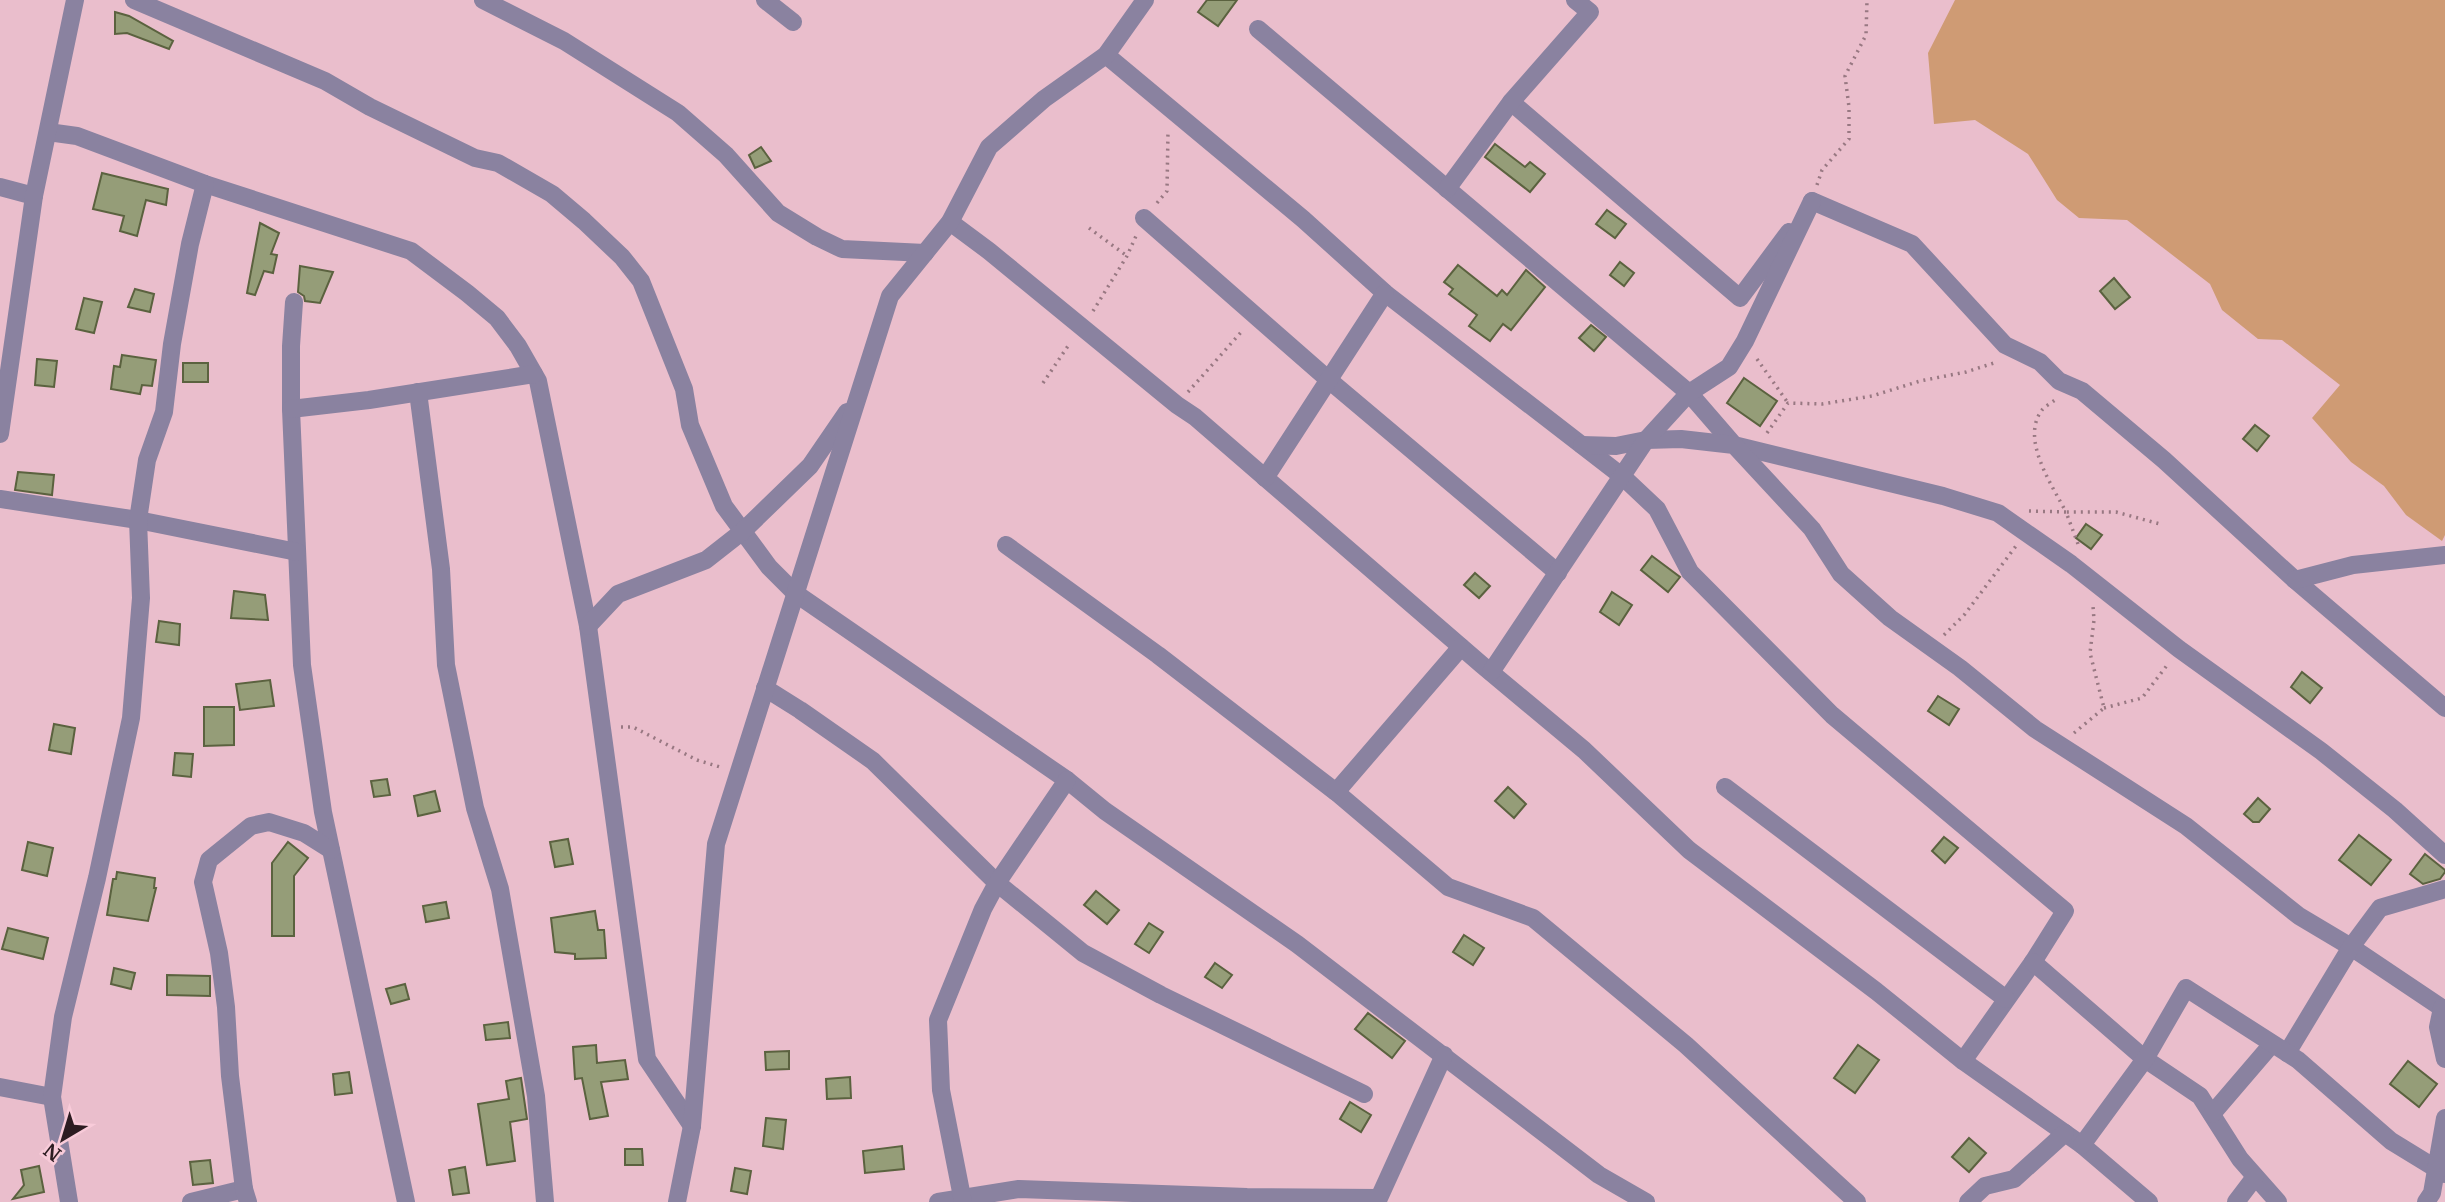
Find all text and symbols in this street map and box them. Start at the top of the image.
north arrow [28,1104,98,1174]
text: N [39,1138,66,1166]

